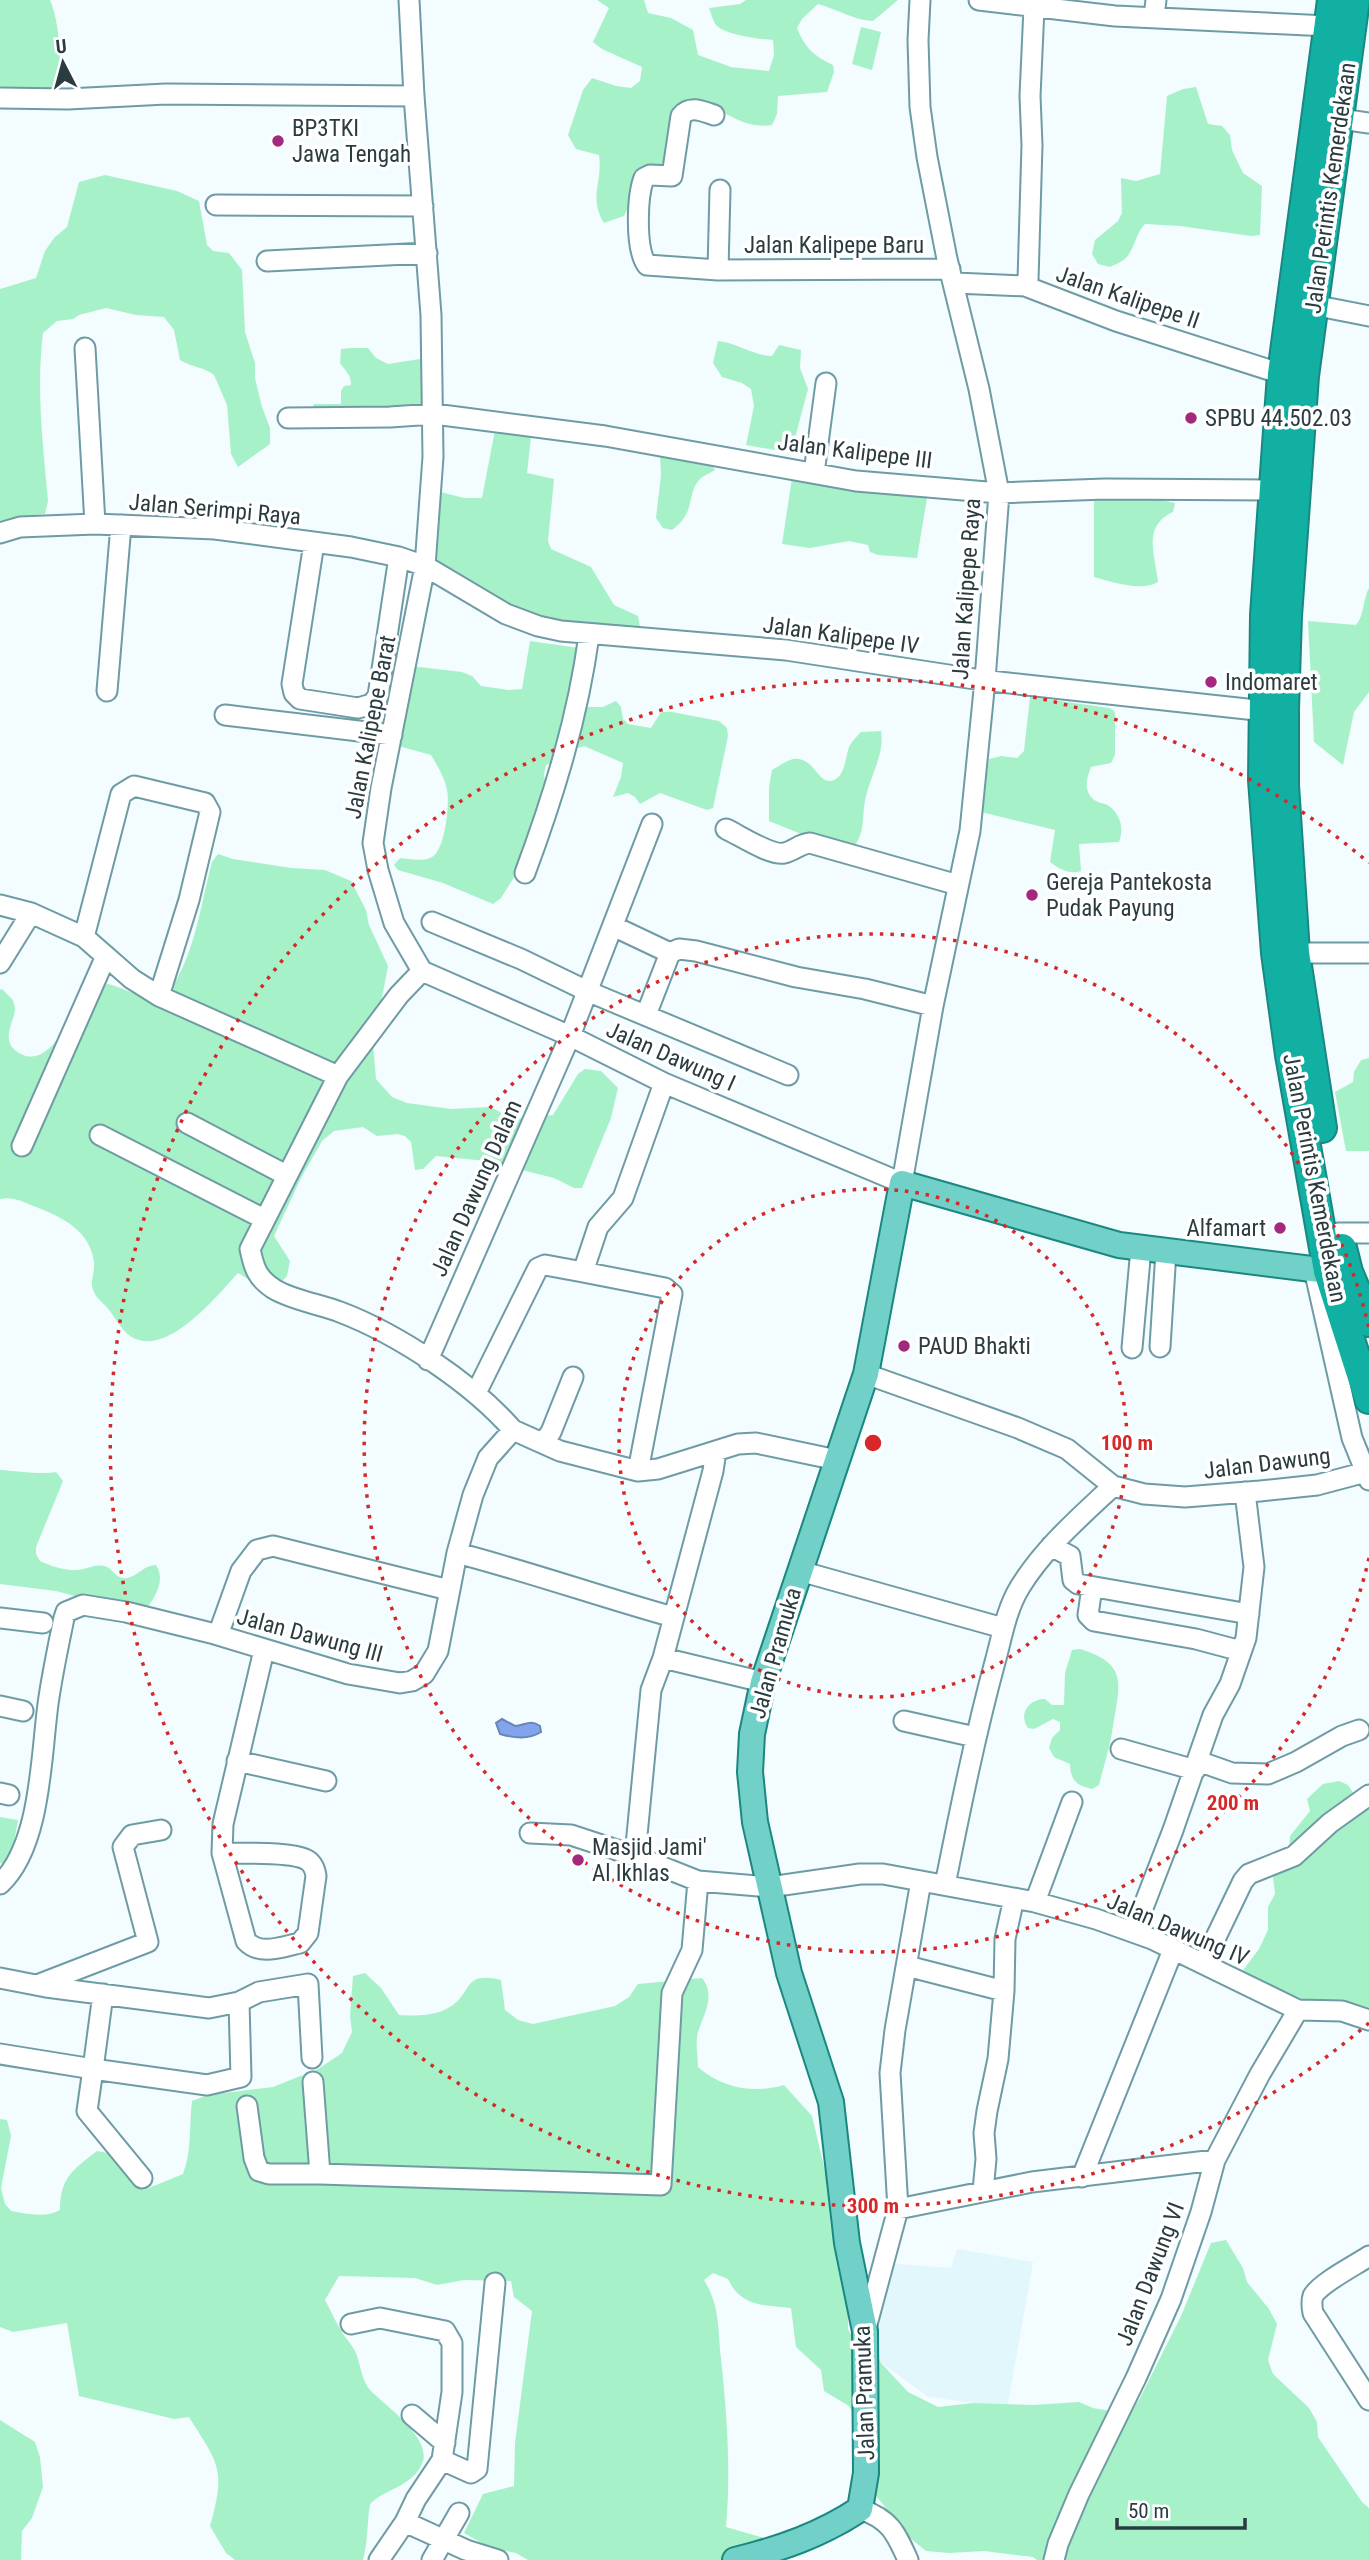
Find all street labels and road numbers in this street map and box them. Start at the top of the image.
street label: Jalan Perintis Kemerdekaan [1300,61,1361,315]
street label: Jalan Kalipepe Baru [744,232,924,259]
street label: Jalan Kalipepe II [1053,260,1203,335]
street label: Jalan Kalipepe III [776,429,934,474]
street label: Jalan Serimpi Raya [128,489,302,530]
street label: Jalan Kalipepe Raya [947,497,986,681]
street label: Jalan Kalipepe IV [761,611,921,660]
street label: Jalan Kalipepe Barat [339,633,402,821]
street label: Jalan Dawung I [602,1016,740,1097]
street label: Jalan Perintis Kemerdekaan [1277,1051,1352,1305]
street label: Jalan Dawung Dalam [425,1096,528,1281]
street label: Jalan Dawung [1202,1442,1332,1485]
street label: Jalan Pramuka [744,1585,807,1722]
street label: Jalan Dawung III [234,1603,386,1668]
street label: Jalan Dawung IV [1103,1887,1253,1972]
street label: Jalan Dawung VI [1111,2199,1190,2350]
street label: Jalan Pramuka [849,2325,880,2461]

